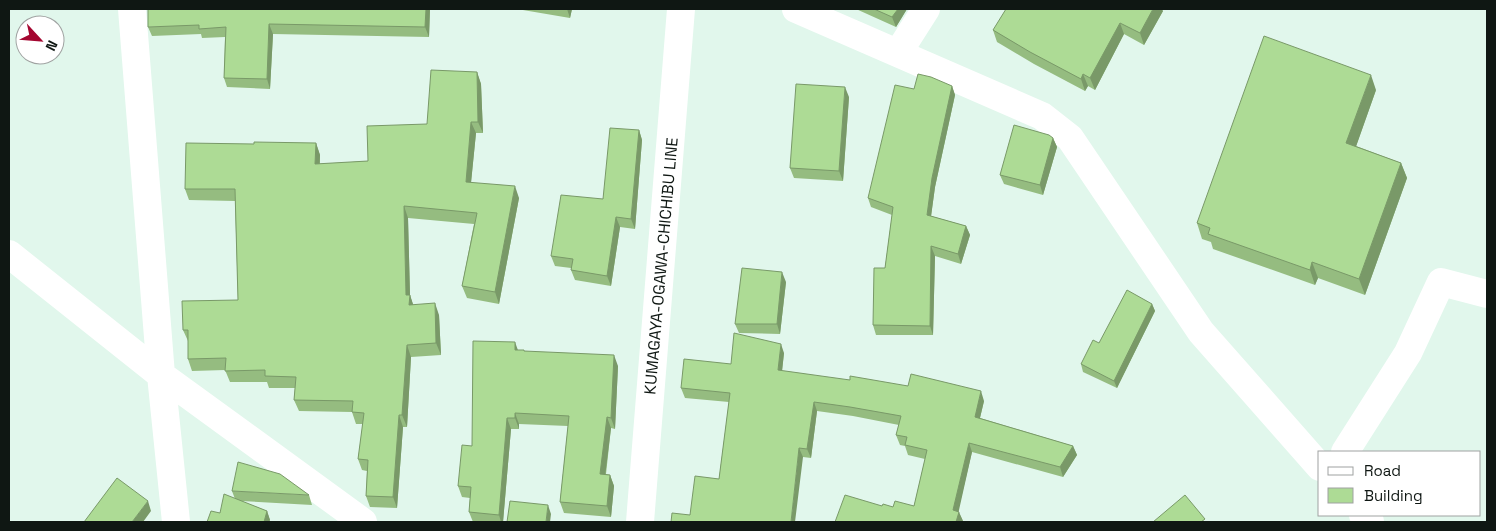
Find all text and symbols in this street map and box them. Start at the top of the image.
north arrow [15,15,65,65]
text: N [42,38,62,54]
street label: KUMAGAYA-OGAWA-CHICHIBU LINE [639,137,683,395]
legend [1318,451,1481,516]
text: Road [1364,461,1401,480]
text: Building [1364,486,1423,505]

